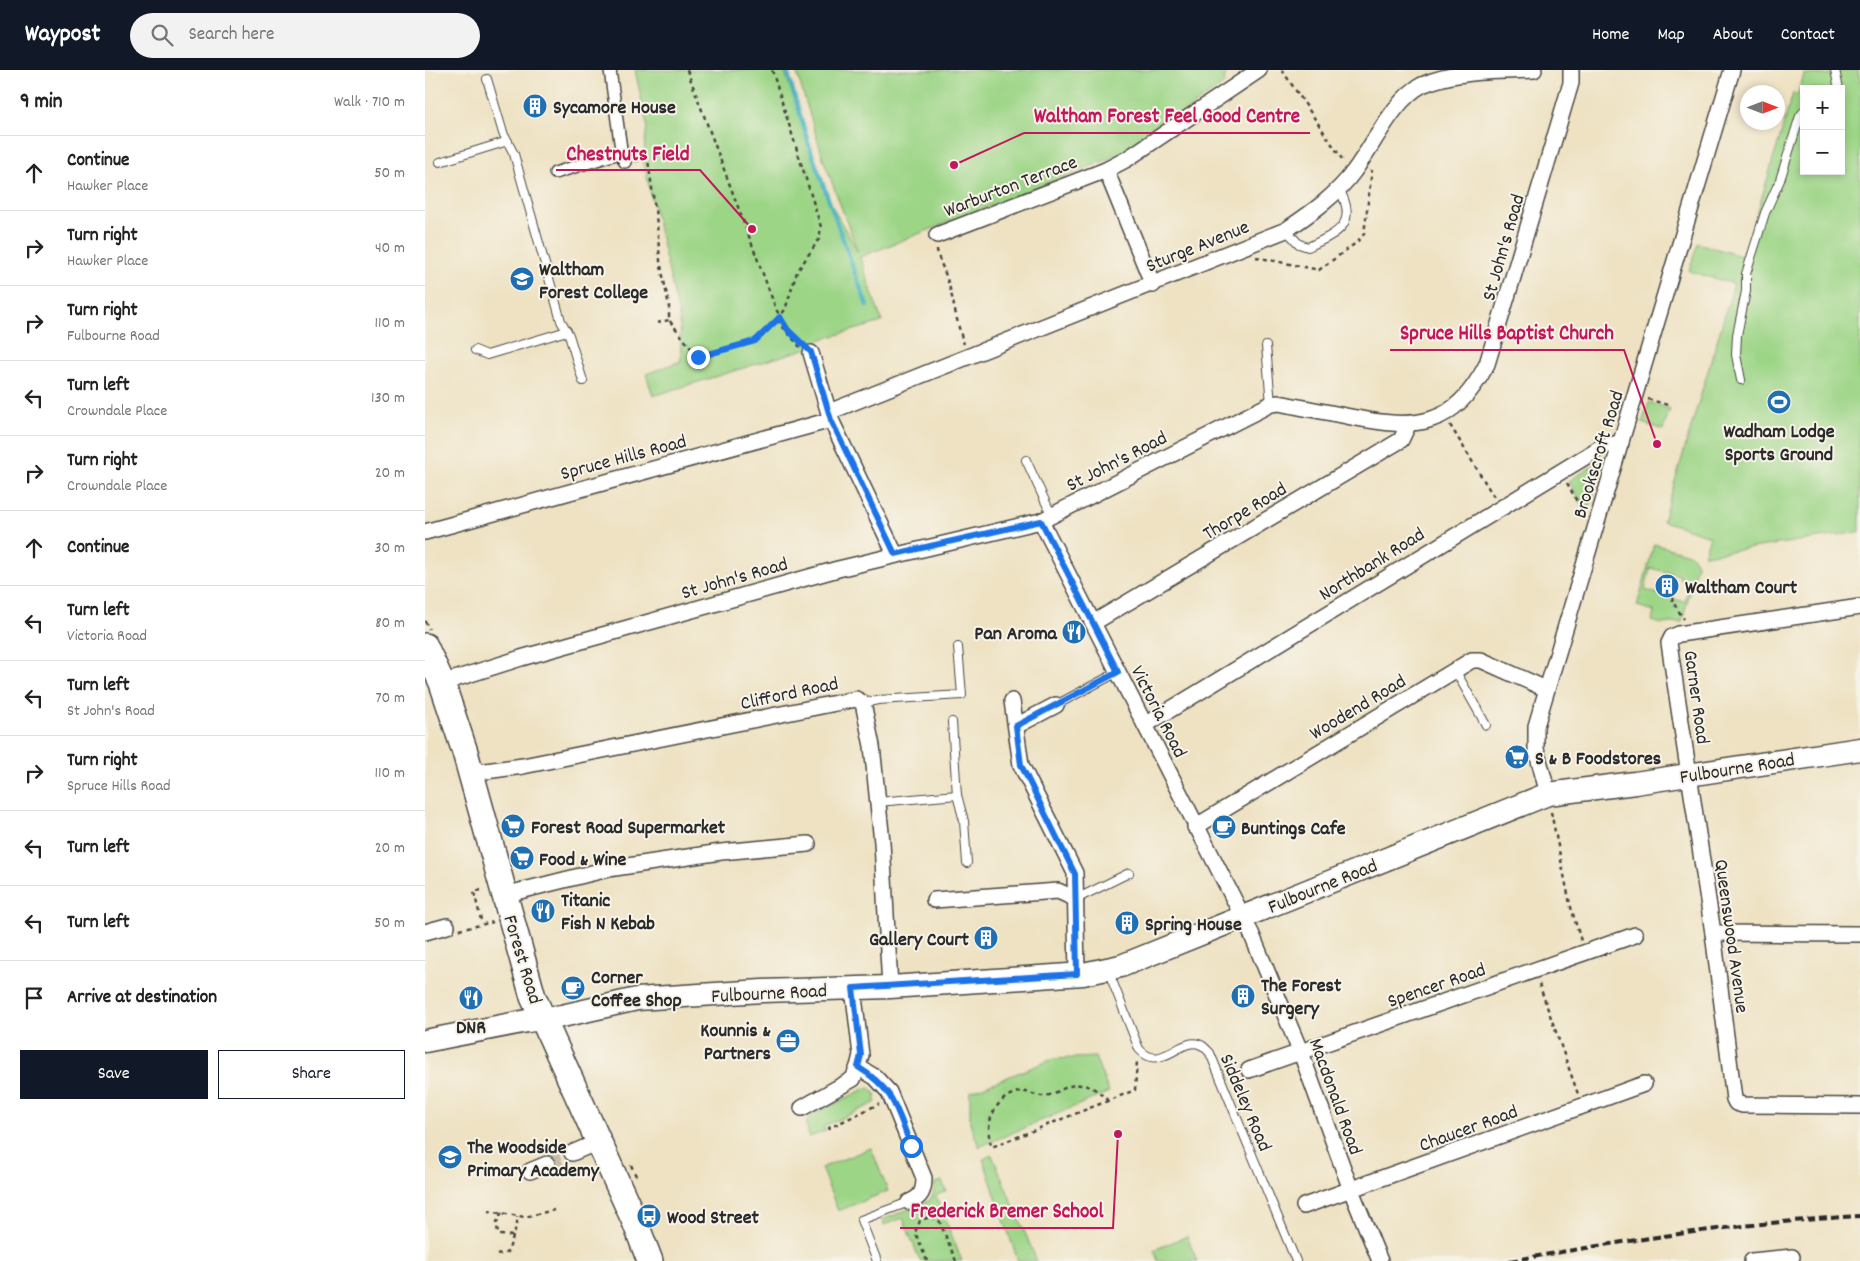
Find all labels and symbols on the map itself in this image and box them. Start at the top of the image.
north arrow [1740,85,1785,130]
building icon: Sycamore House [522,93,548,119]
place label: Sycamore House [553,95,676,123]
callout: Waltham Forest Feel Good Centre [1024,97,1310,133]
text: Waltham Forest Feel Good Centre [1034,103,1300,133]
callout: Chestnuts Field [556,134,700,170]
text: Chestnuts Field [566,141,690,171]
street label: Warburton Terrace [940,149,1082,226]
street label: St John's Road [1476,191,1533,304]
street label: Sturge Avenue [1142,214,1254,281]
place label: Waltham Forest College [539,257,648,308]
school or university icon: Waltham Forest College [509,266,535,292]
callout: Spruce Hills Baptist Church [1390,314,1624,350]
text: Spruce Hills Baptist Church [1400,320,1614,350]
route end [687,346,710,369]
street label: Brookscroft Road [1567,388,1633,522]
sports icon: Wadham Lodge Sports Ground [1766,389,1792,415]
place label: Wadham Lodge Sports Ground [1723,419,1835,470]
street label: St John's Road [1062,425,1173,500]
street label: Spruce Hills Road [558,429,690,489]
street label: Thorpe Road [1198,476,1293,549]
street label: Northbank Road [1314,522,1431,609]
street label: St John's Road [678,551,791,608]
building icon: Waltham Court [1654,573,1680,599]
place label: Waltham Court [1685,575,1798,603]
restaurant icon: Pan Aroma [1061,619,1087,645]
place label: Pan Aroma [974,621,1058,649]
street label: Garner Road [1675,649,1715,746]
street label: Victoria Road [1122,661,1193,763]
street label: Woodend Road [1305,669,1412,748]
street label: Clifford Road [738,671,841,719]
supermarket icon: S & B Foodstores [1504,744,1530,770]
place label: S & B Foodstores [1535,746,1661,774]
street label: Fulbourne Road [1678,747,1797,793]
supermarket icon: Forest Road Supermarket [500,813,526,839]
cafe icon: Buntings Cafe [1211,814,1237,840]
place label: Forest Road Supermarket [531,815,726,843]
place label: Buntings Cafe [1241,816,1346,844]
supermarket icon: Food & Wine [509,845,535,871]
place label: Food & Wine [539,847,626,875]
street label: Fulbourne Road [1264,853,1382,922]
street label: Queenswood Avenue [1705,858,1755,1015]
place label: Titanic Fish N Kebab [561,888,655,939]
restaurant icon: Titanic Fish N Kebab [530,898,556,924]
building icon: Spring House [1114,910,1140,936]
street label: Forest Road [494,912,548,1008]
place label: Spring House [1145,912,1242,940]
building icon: Gallery Court [973,925,999,951]
place label: Gallery Court [869,927,970,955]
street label: Spencer Road [1384,957,1490,1017]
place label: Corner Coffee Shop [591,965,682,1016]
place label: The Forest Surgery [1261,973,1342,1024]
cafe icon: Corner Coffee Shop [560,975,586,1001]
street label: Fulbourne Road [711,978,828,1012]
building icon: The Forest Surgery [1230,983,1256,1009]
restaurant icon: DNR [458,985,484,1011]
place label: DNR [456,1015,486,1043]
place label: Kounnis & Partners [700,1018,771,1069]
office icon: Kounnis & Partners [775,1028,801,1054]
street label: Macdonald Road [1300,1035,1368,1159]
street label: Siddeley Road [1211,1050,1277,1156]
street label: Chaucer Road [1416,1099,1522,1161]
place label: The Woodside Primary Academy [467,1135,600,1186]
route start [900,1135,923,1158]
school or university icon: The Woodside Primary Academy [437,1144,463,1170]
callout: Frederick Bremer School [900,1192,1113,1228]
text: Frederick Bremer School [910,1198,1105,1228]
bus stop icon: Wood Street [636,1203,662,1229]
place label: Wood Street [667,1205,759,1233]

